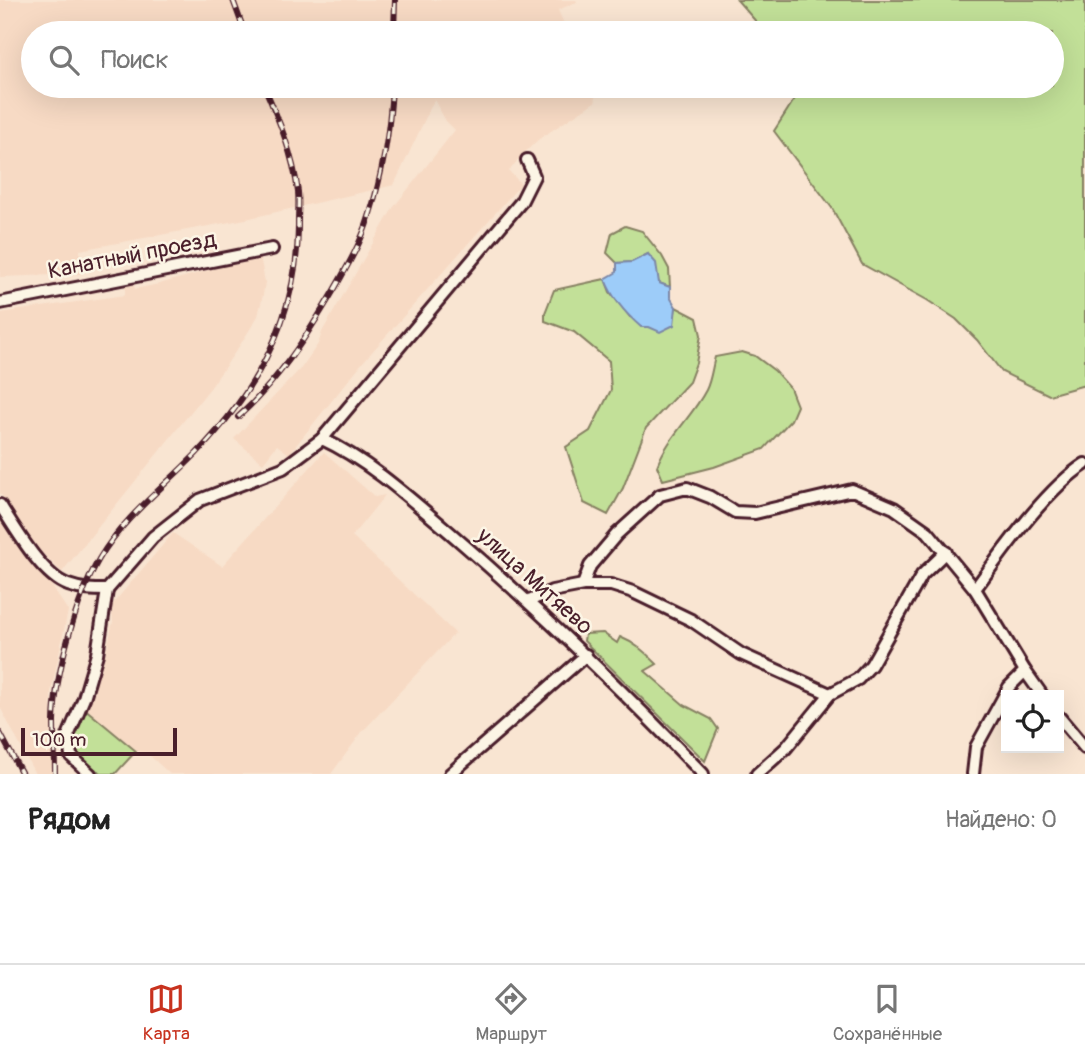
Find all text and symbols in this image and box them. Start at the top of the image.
search box [21,21,1064,98]
icon: search [45,41,83,79]
text: Поиск [101,44,169,76]
street label: Канатный проезд [45,224,219,286]
street label: улица Митяево [470,521,599,641]
map controls [1001,690,1064,753]
button: locate [1001,690,1064,753]
scale bar [21,725,177,757]
text: 100 m [32,728,86,752]
text: Рядом [28,801,111,838]
text: Найдено: 0 [945,805,1057,834]
tab: Карта [143,980,190,1046]
tab: Маршрут [476,980,547,1046]
tab: Сохранённые [833,980,942,1046]

